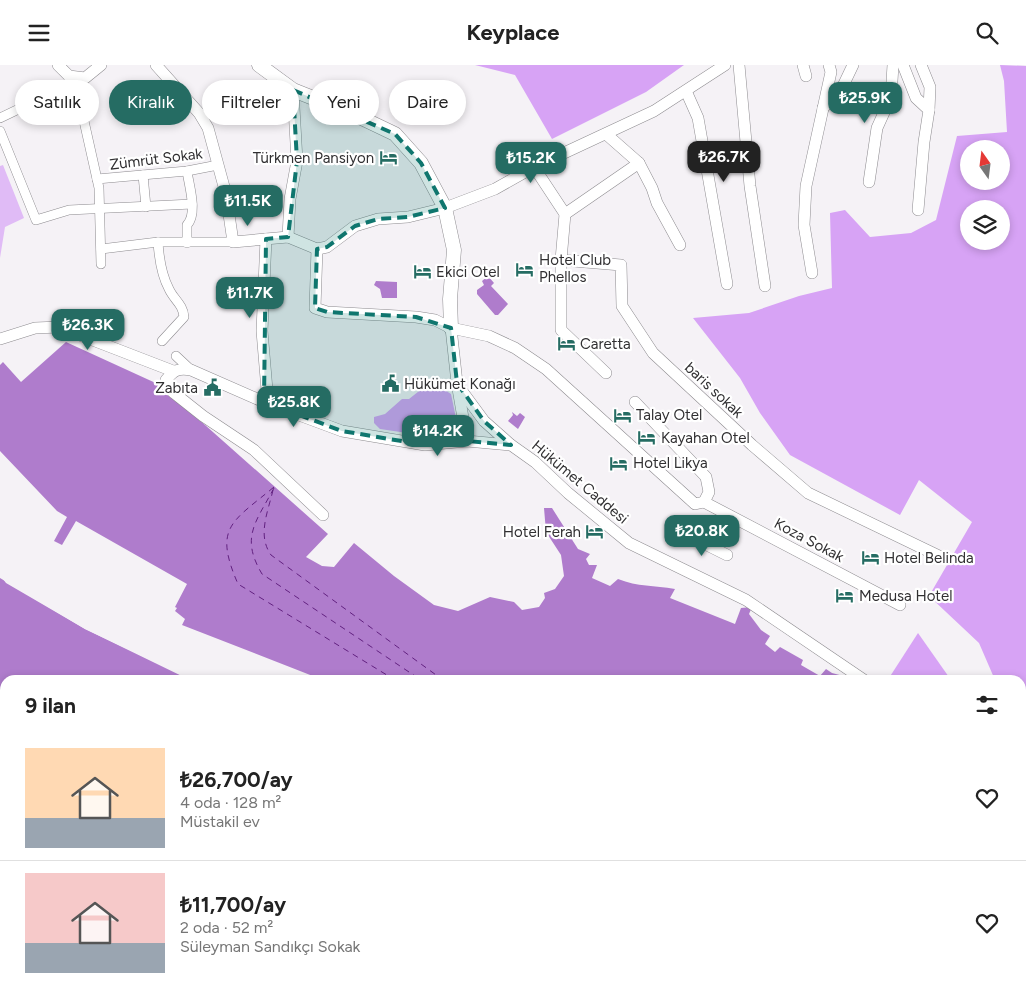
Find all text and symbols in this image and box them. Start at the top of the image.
icon: menu [25,19,53,47]
text: Keyplace [467,19,559,46]
icon: search [973,19,1001,47]
chip: Satılık [15,80,99,125]
chip: Kiralık [109,80,192,125]
chip: Filtreler [202,80,299,125]
chip: Yeni [309,80,379,125]
chip: Daire [389,80,466,125]
pin: ₺25.9K [824,82,906,124]
text: ₺25.9K [839,88,891,107]
north arrow [960,140,1010,190]
map controls [960,140,1010,250]
pin: ₺15.2K [490,141,572,184]
pin: ₺26.7K [683,141,765,183]
street label: Zümrüt Sokak [108,144,204,174]
text: ₺26.7K [698,147,750,166]
hotel icon: Türkmen Pansiyon [378,148,398,168]
text: ₺15.2K [506,148,556,167]
place label: Türkmen Pansiyon [253,149,374,167]
pin: ₺11.5K [207,185,289,227]
text: ₺11.5K [225,191,271,210]
button: layers [960,200,1010,250]
place label: Hotel Club Phellos [539,251,611,286]
hotel icon: Hotel Club Phellos [515,259,535,279]
hotel icon: Ekici Otel [412,262,432,282]
place label: Ekici Otel [436,263,500,281]
pin: ₺11.7K [209,277,291,319]
text: ₺11.7K [227,283,273,302]
pin: ₺26.3K [47,309,129,351]
text: ₺26.3K [62,315,114,334]
hotel icon: Caretta [556,334,576,354]
place label: Caretta [580,335,631,353]
street label: baris sokak [681,358,748,422]
public building icon: Hükümet Konağı [380,374,400,394]
place label: Hükümet Konağı [404,375,516,393]
public building icon: Zabıta [202,378,222,398]
place label: Zabıta [155,379,198,397]
pin: ₺25.8K [253,385,335,428]
text: ₺25.8K [268,392,320,411]
hotel icon: Talay Otel [612,405,632,425]
place label: Talay Otel [636,406,702,424]
pin: ₺14.2K [397,415,479,457]
text: ₺14.2K [413,421,463,440]
hotel icon: Kayahan Otel [637,428,657,448]
place label: Kayahan Otel [661,429,750,447]
street label: Hükümet Caddesi [528,436,632,528]
hotel icon: Hotel Likya [609,453,629,473]
place label: Hotel Likya [633,454,708,472]
street label: Koza Sokak [771,514,848,566]
pin: ₺20.8K [661,515,743,557]
text: ₺20.8K [675,521,729,540]
hotel icon: Hotel Ferah [585,522,605,542]
place label: Hotel Ferah [503,523,581,541]
hotel icon: Hotel Belinda [860,548,880,568]
place label: Hotel Belinda [884,549,974,567]
hotel icon: Medusa Hotel [835,586,855,606]
place label: Medusa Hotel [859,587,952,605]
icon: filters [973,691,1001,719]
text: 9 ilan [25,693,76,718]
text: ₺26,700/ay [180,767,293,792]
icon: home [65,768,125,828]
icon: heart [973,784,1001,812]
text: 4 oda · 128 m² [180,793,281,812]
text: Müstakil ev [180,812,260,831]
text: ₺11,700/ay [180,892,286,917]
icon: home [65,893,125,953]
icon: heart [973,909,1001,937]
text: 2 oda · 52 m² [180,918,273,937]
text: Süleyman Sandıkçı Sokak [180,937,360,956]

